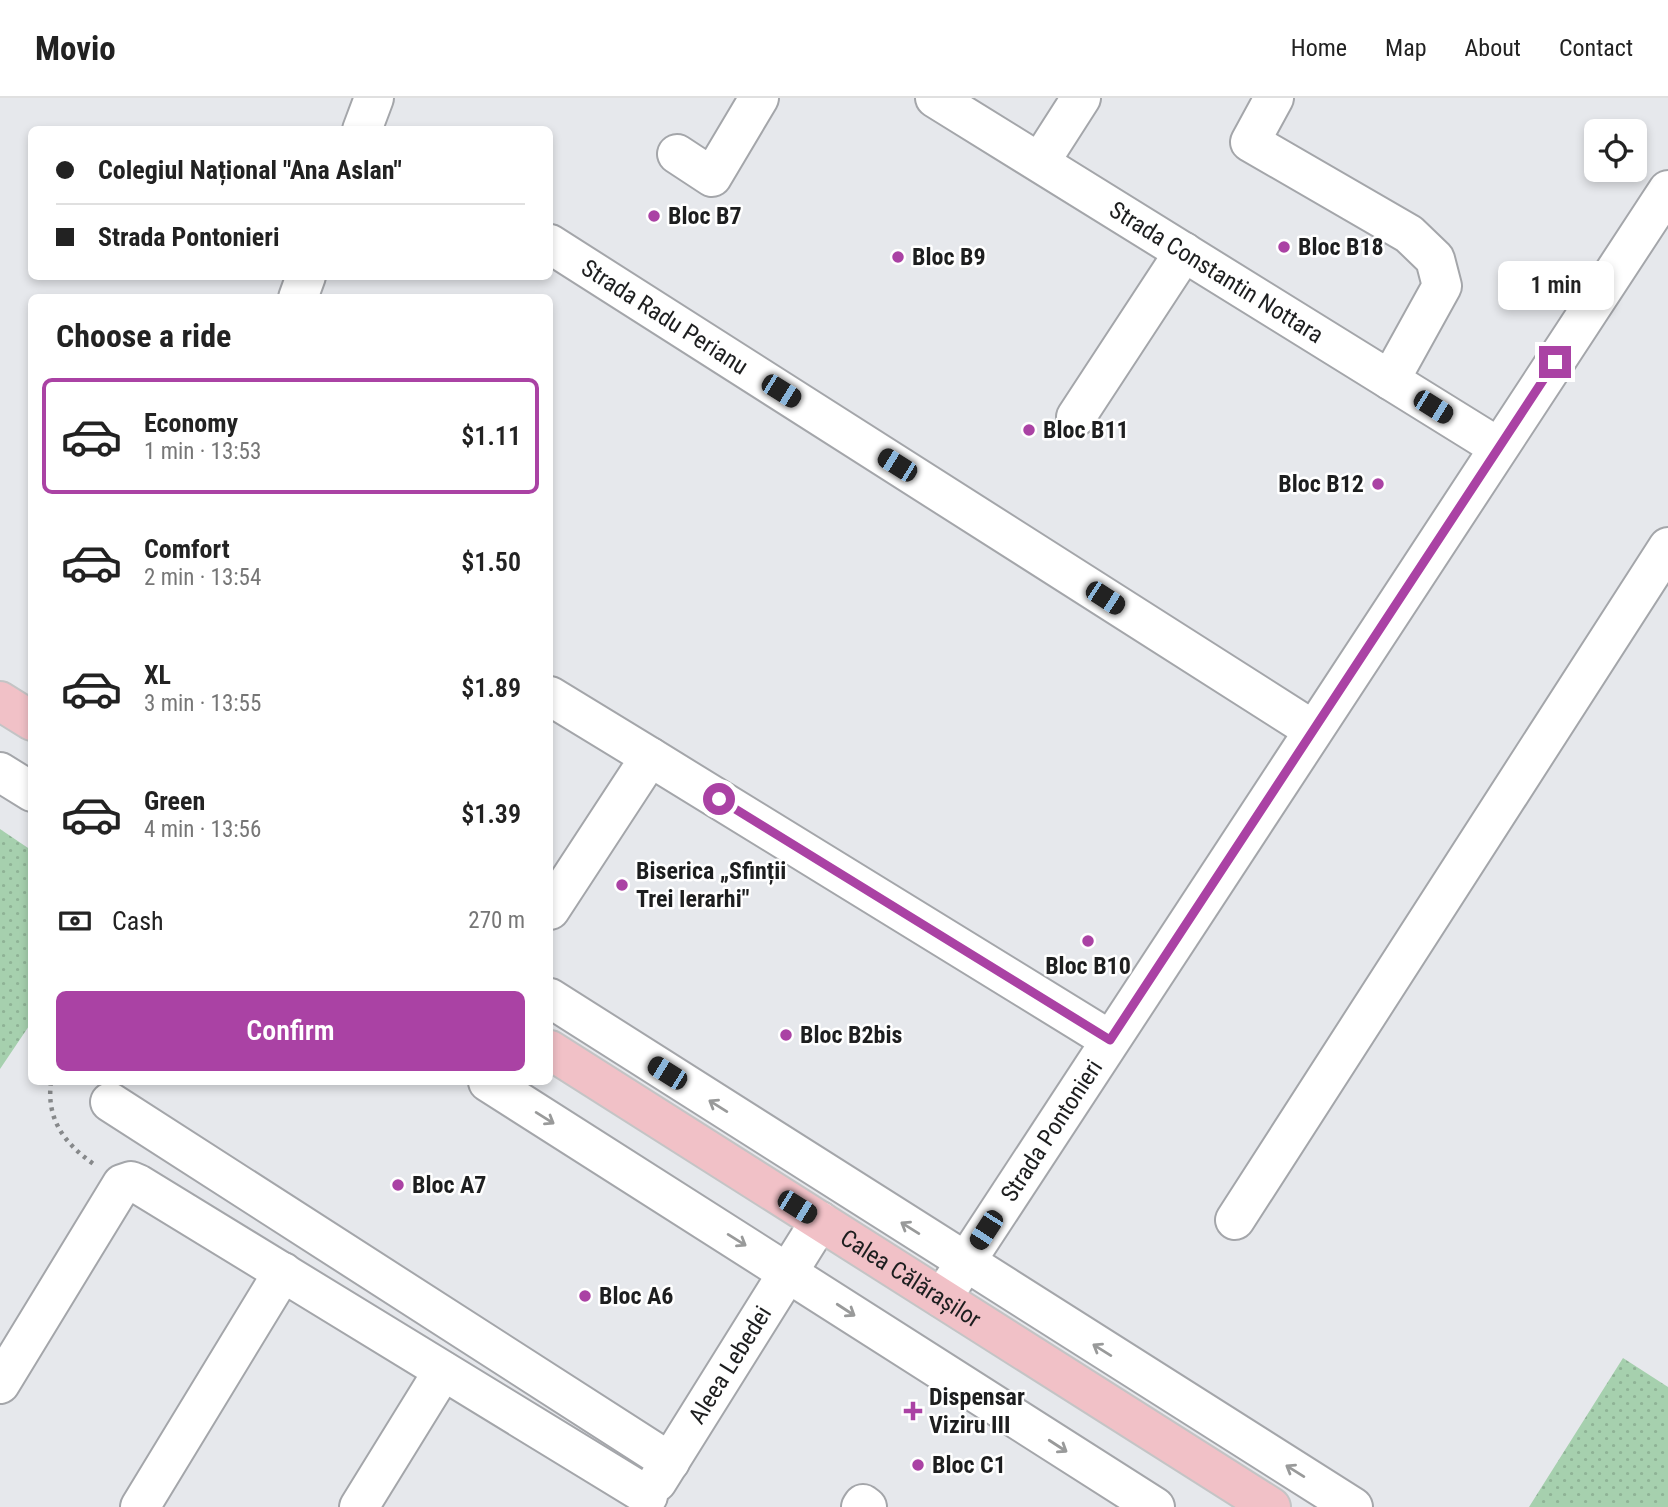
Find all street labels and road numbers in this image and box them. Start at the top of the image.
street label: Strada Constantin Nottara [1104,196,1328,349]
street label: Strada Radu Perianu [576,254,753,380]
street label: Strada Pontonieri [995,1055,1108,1207]
street label: Calea Călărașilor [835,1224,986,1333]
street label: Aleea Lebedei [683,1301,777,1429]

